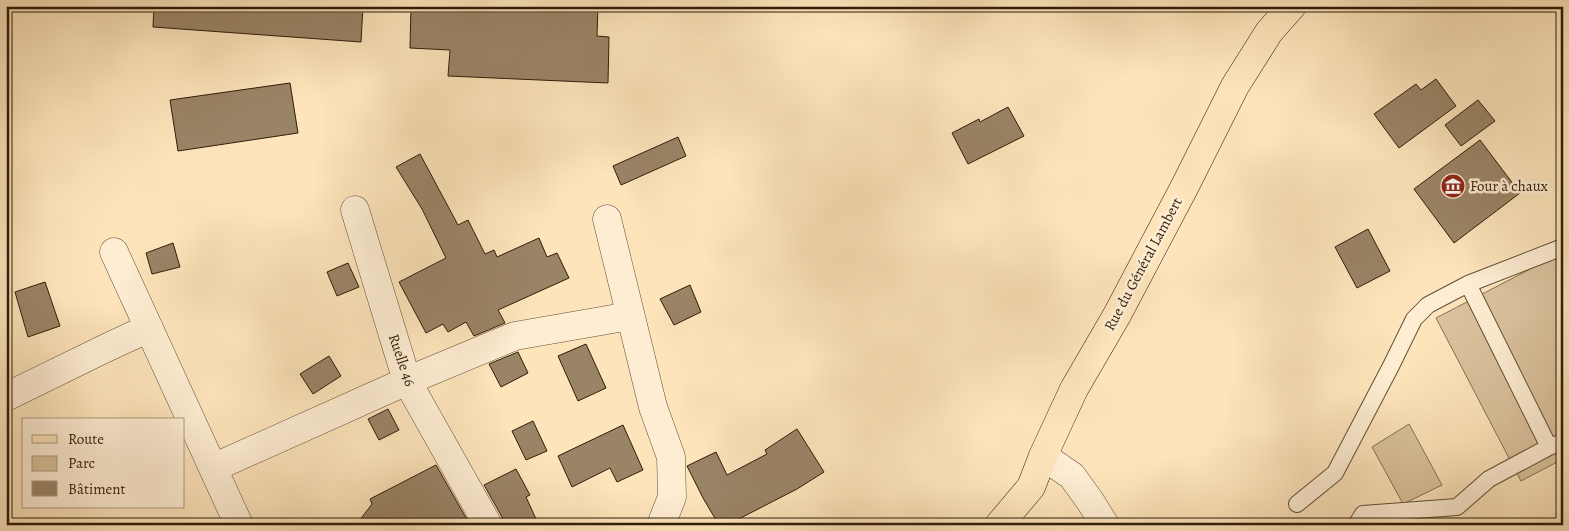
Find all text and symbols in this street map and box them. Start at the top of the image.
museum icon: Four à chaux [1440,173,1466,199]
place label: Four à chaux [1470,176,1548,196]
street label: Rue du Général Lambert [1099,194,1187,334]
street label: Ruelle 46 [384,331,420,389]
legend [22,418,185,508]
text: Route [68,429,104,449]
text: Parc [68,453,95,473]
text: Bâtiment [68,479,126,499]

